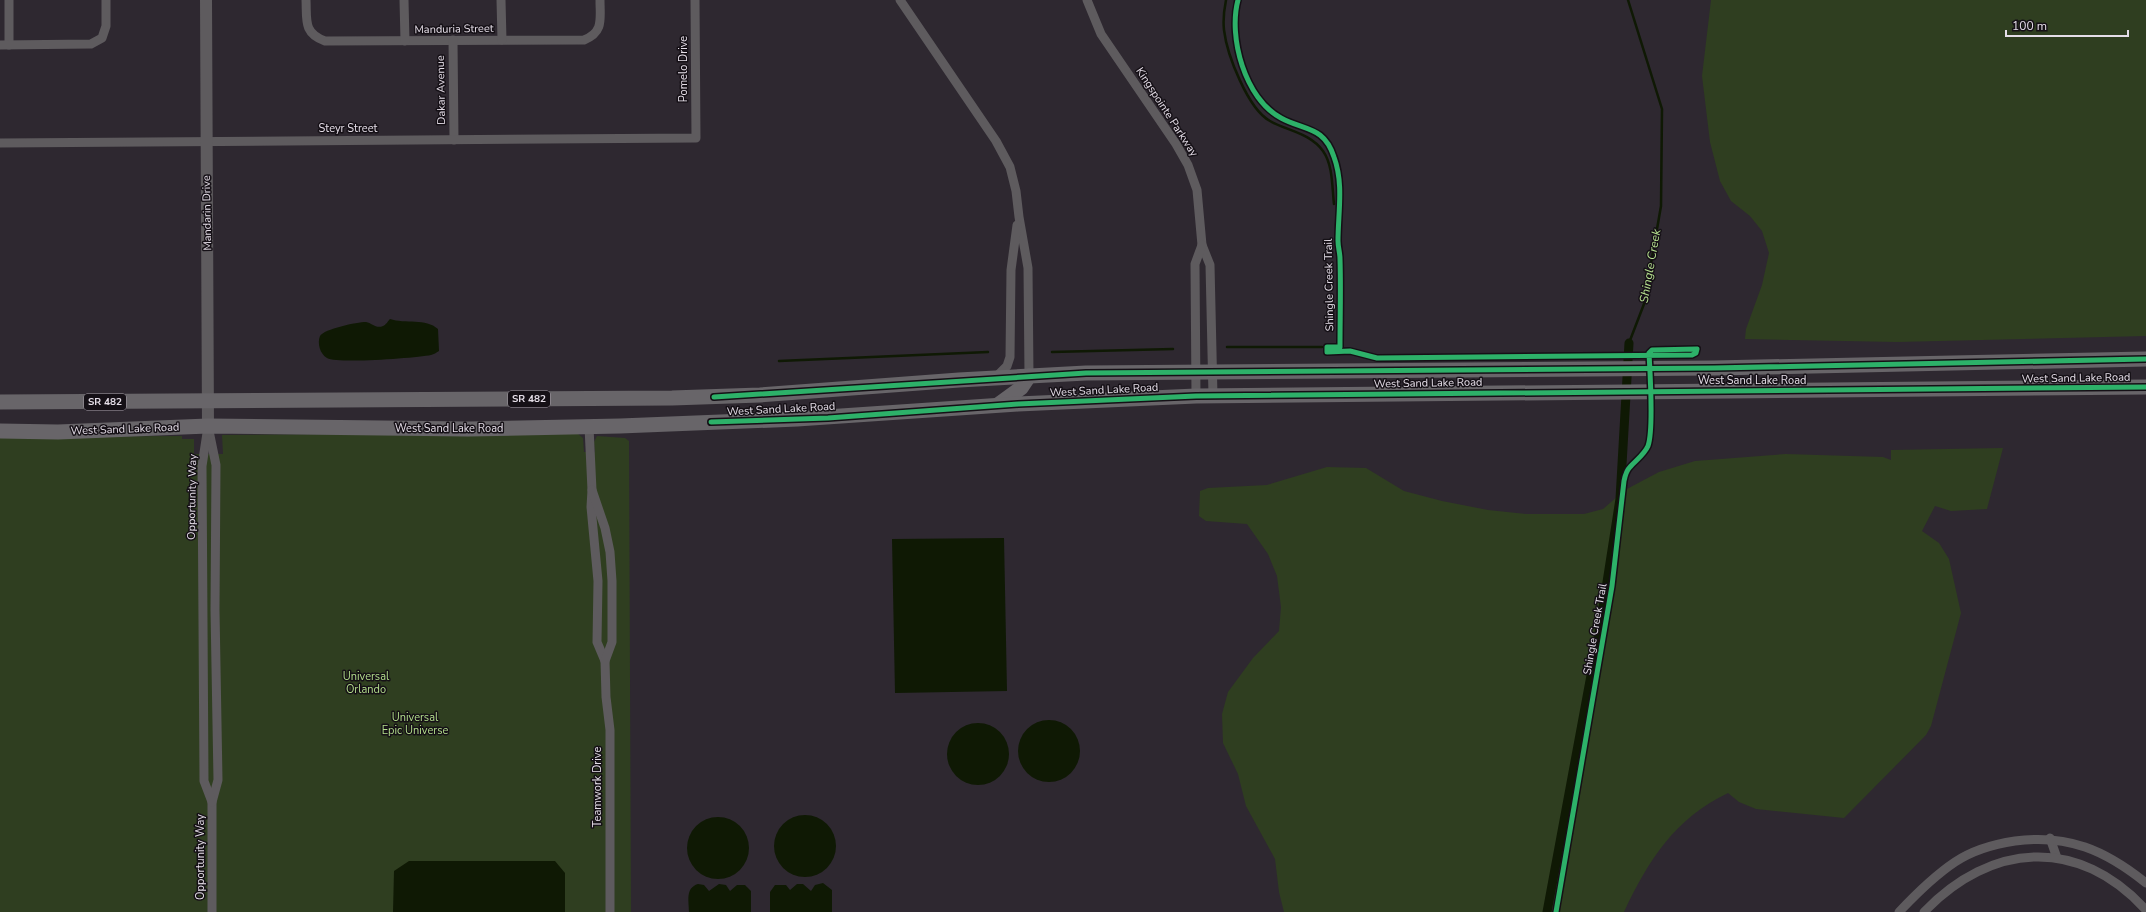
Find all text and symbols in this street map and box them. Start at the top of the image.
scale bar [2006,12,2128,38]
text: 100 m [2012,18,2047,34]
street label: Manduria Street [414,21,494,37]
street label: Pomelo Drive [676,36,691,102]
street label: Dakar Avenue [433,55,449,125]
street label: Kingspointe Parkway [1133,64,1202,160]
street label: Steyr Street [319,121,378,136]
street label: Mandarin Drive [199,175,215,251]
water label: Shingle Creek [1636,227,1665,304]
street label: Shingle Creek Trail [1321,238,1337,331]
street label: West Sand Lake Road [2022,370,2130,386]
street label: West Sand Lake Road [1698,373,1806,388]
street label: West Sand Lake Road [1374,375,1482,391]
street label: West Sand Lake Road [1049,380,1159,400]
road number: SR 482 [508,391,550,407]
road number: SR 482 [84,394,126,410]
street label: West Sand Lake Road [726,399,836,419]
street label: West Sand Lake Road [70,420,180,438]
street label: West Sand Lake Road [395,421,503,436]
street label: Opportunity Way [184,454,200,540]
street label: Shingle Creek Trail [1580,581,1611,676]
park label: Universal Orlando [343,669,390,697]
park label: Universal Epic Universe [382,710,448,738]
street label: Teamwork Drive [590,747,605,827]
street label: Opportunity Way [193,814,208,900]

